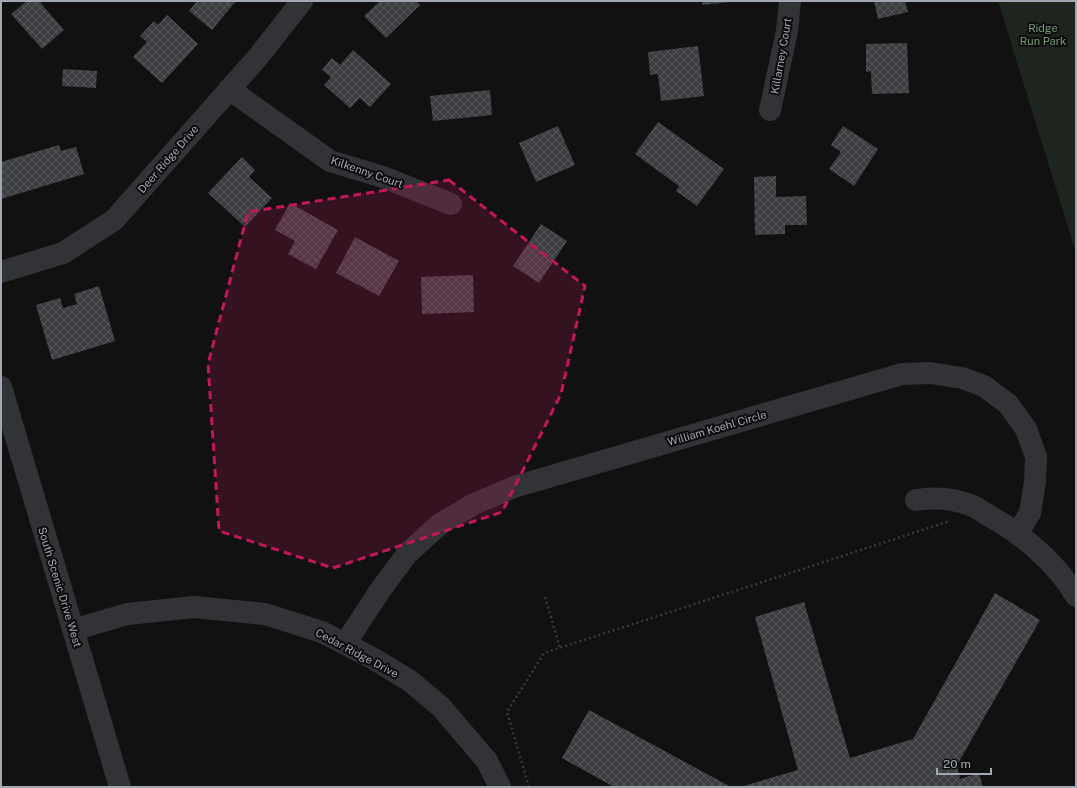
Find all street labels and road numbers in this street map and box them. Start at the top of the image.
street label: Killarney Court [768,17,794,95]
street label: Deer Ridge Drive [135,123,201,195]
street label: Kilkenny Court [329,154,405,190]
street label: William Koehl Circle [666,408,768,448]
street label: South Scenic Drive West [36,525,84,649]
street label: Cedar Ridge Drive [314,626,400,680]

